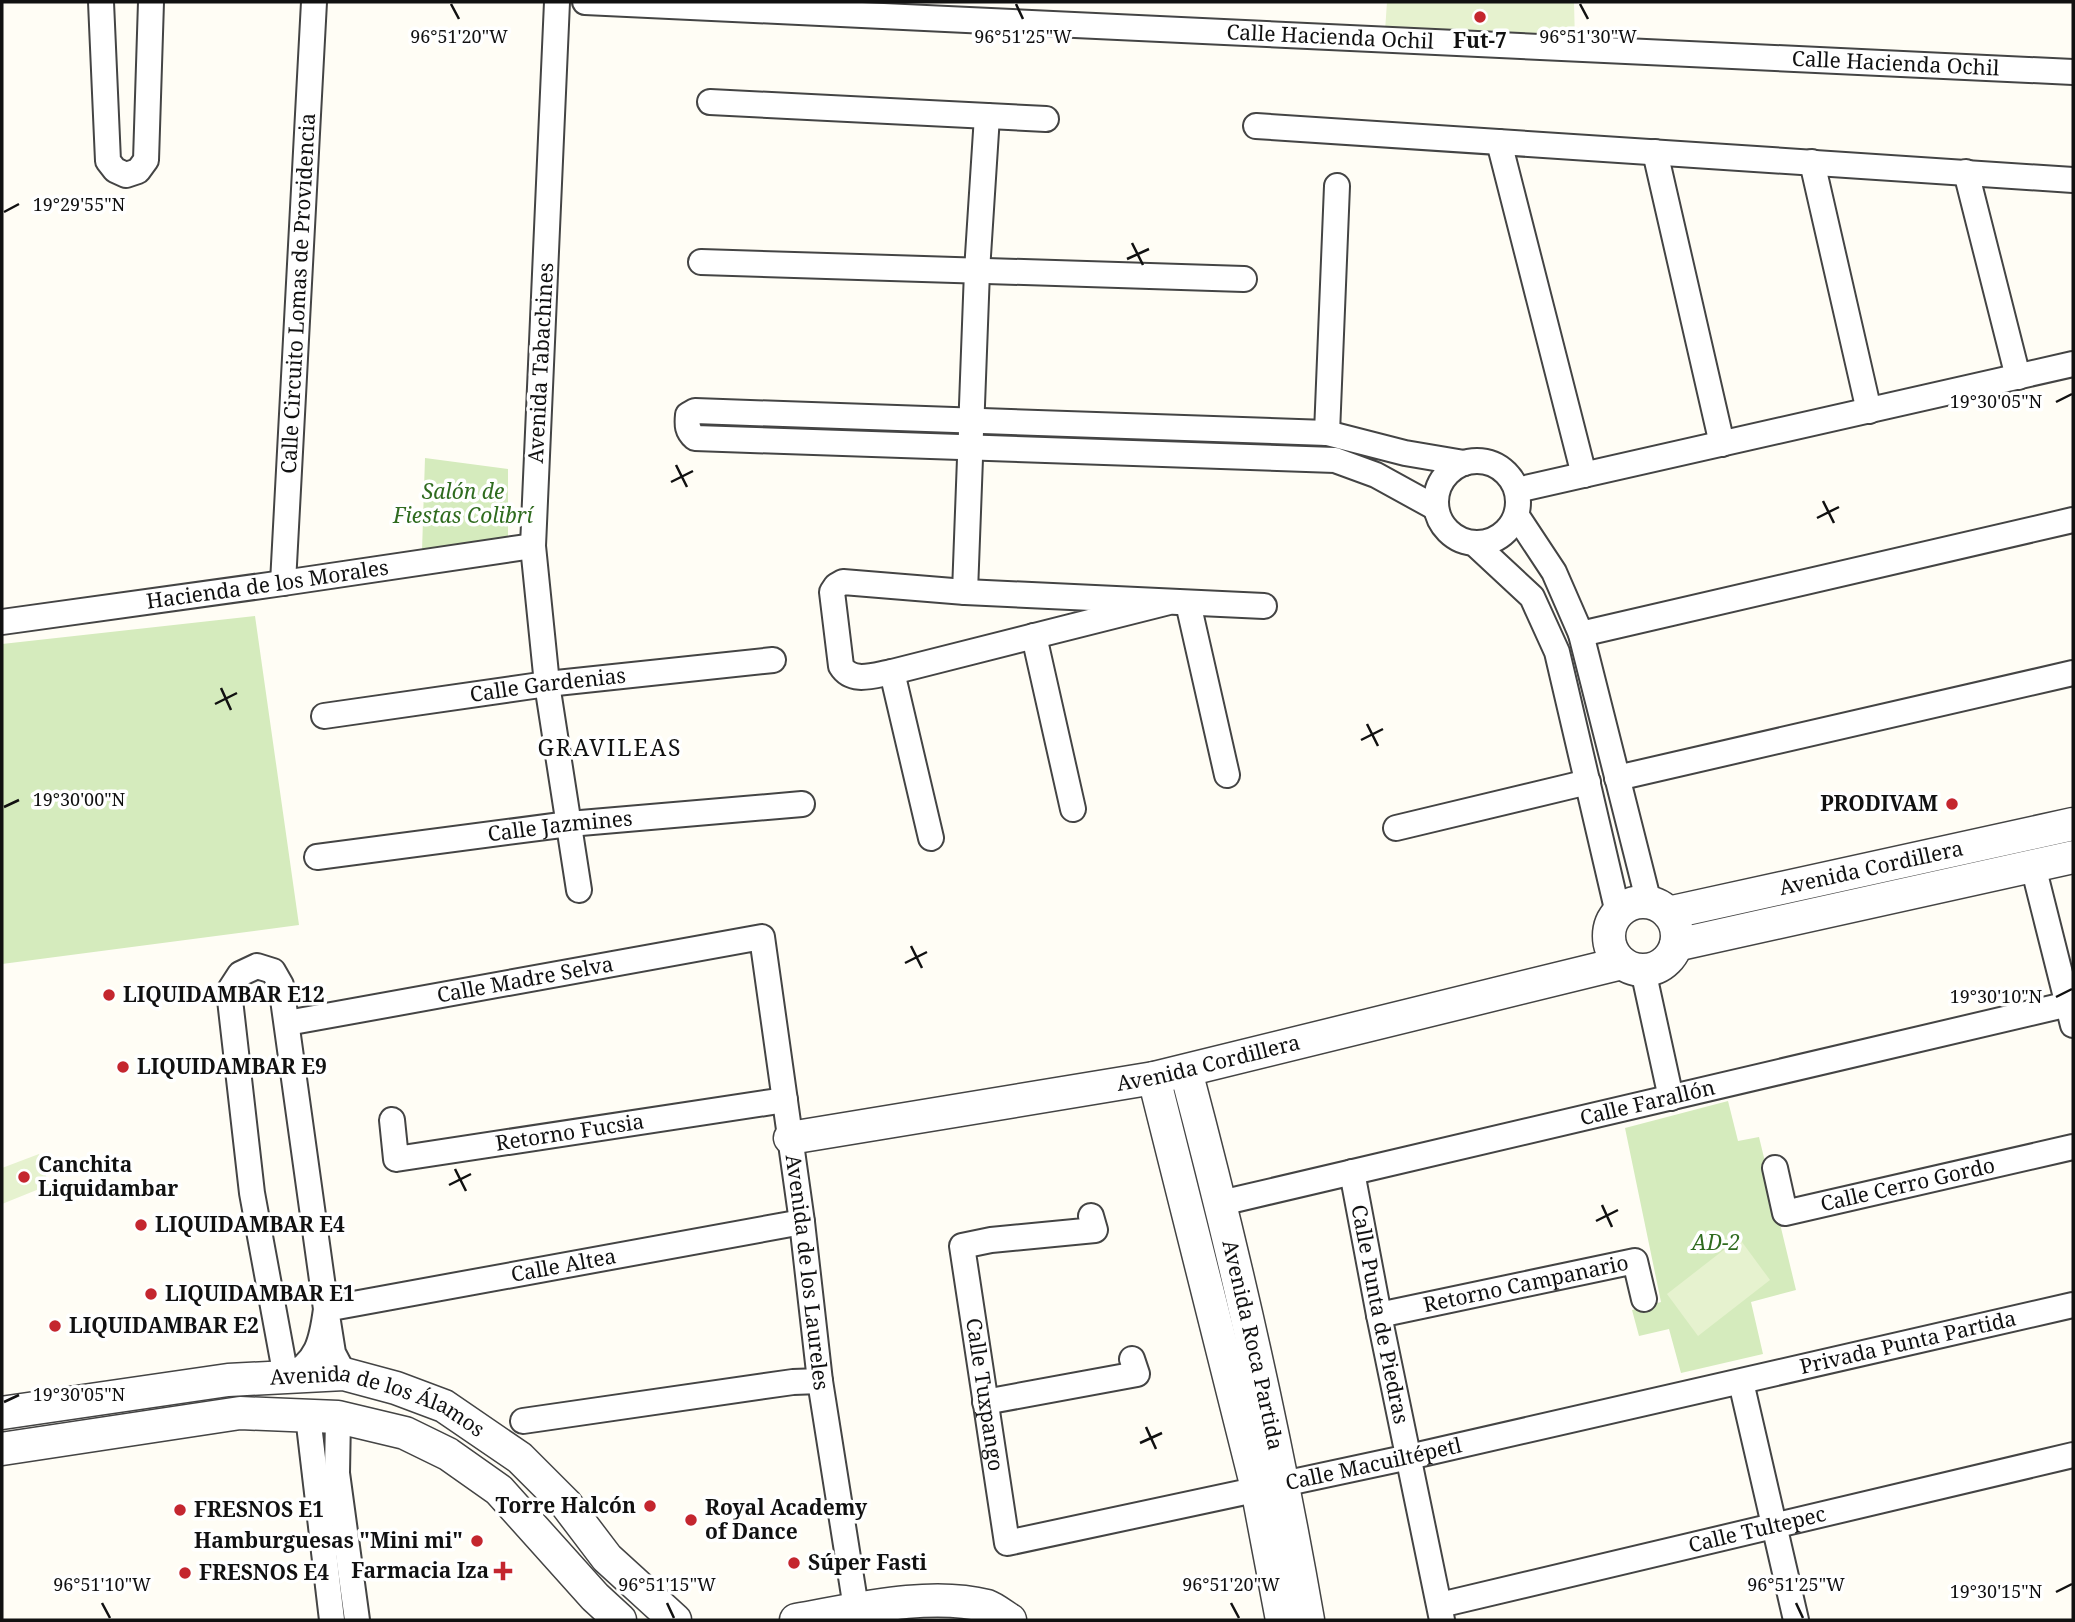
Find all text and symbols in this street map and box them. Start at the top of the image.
marker: Fut-7 [1472,9,1488,25]
street label: Calle Hacienda Ochil [1226,17,1435,55]
text: 96°51'20"W [410,24,508,48]
text: 96°51'25"W [974,24,1072,48]
text: 96°51'30"W [1539,24,1637,48]
place label: Fut-7 [1453,26,1507,54]
street label: Calle Hacienda Ochil [1791,44,2000,82]
street label: Calle Circuito Lomas de Providencia [274,112,321,474]
text: 19°29'55"N [33,192,126,216]
street label: Avenida Tabachines [521,262,559,464]
text: 19°30'05"N [1950,389,2043,413]
park label: Salón de Fiestas Colibrí [392,477,535,529]
street label: Hacienda de los Morales [144,553,390,615]
street label: Calle Gardenias [468,661,627,708]
district label: GRAVILEAS [537,731,683,763]
text: 19°30'00"N [33,787,126,811]
place label: PRODIVAM [1820,789,1938,817]
marker: PRODIVAM [1944,796,1960,812]
street label: Calle Jazmines [486,804,633,848]
street label: Avenida Cordillera [1776,834,1966,901]
street label: Calle Madre Selva [435,949,615,1009]
place label: LIQUIDAMBAR E12 [123,980,325,1008]
text: 19°30'10"N [1950,984,2043,1008]
marker: LIQUIDAMBAR E12 [101,987,117,1003]
street label: Avenida Cordillera [1114,1028,1303,1097]
place label: LIQUIDAMBAR E9 [137,1052,327,1080]
marker: LIQUIDAMBAR E9 [115,1059,131,1075]
street label: Calle Farallón [1577,1073,1718,1131]
street label: Retorno Fucsia [494,1107,646,1157]
place label: Canchita Liquidambar [38,1150,178,1202]
street label: Calle Cerro Gordo [1818,1150,1997,1217]
street label: Avenida de los Laureles [780,1152,836,1392]
marker: Canchita Liquidambar [16,1169,32,1185]
street label: Calle Punta de Piedras [1345,1202,1416,1426]
place label: LIQUIDAMBAR E4 [155,1210,345,1238]
marker: LIQUIDAMBAR E4 [133,1217,149,1233]
park label: AD-2 [1690,1228,1740,1256]
street label: Avenida Roca Partida [1216,1237,1290,1452]
street label: Calle Altea [509,1241,618,1288]
street label: Retorno Campanario [1420,1248,1631,1318]
place label: LIQUIDAMBAR E1 [165,1279,355,1307]
marker: LIQUIDAMBAR E1 [143,1286,159,1302]
street label: Privada Punta Partida [1797,1303,2019,1380]
place label: LIQUIDAMBAR E2 [69,1311,259,1339]
street label: Calle Tuxpango [960,1316,1011,1473]
marker: LIQUIDAMBAR E2 [47,1318,63,1334]
street label: Avenida de los Álamos [269,1358,490,1443]
text: 19°30'05"N [33,1382,126,1406]
street label: Calle Macuiltépetl [1283,1430,1465,1496]
place label: Torre Halcón [496,1491,636,1519]
place label: Royal Academy of Dance [705,1493,868,1545]
place label: FRESNOS E1 [194,1495,324,1523]
marker: Torre Halcón [642,1498,658,1514]
street label: Calle Tultepec [1685,1499,1829,1559]
marker: FRESNOS E1 [172,1502,188,1518]
marker: Royal Academy of Dance [683,1512,699,1528]
place label: Hamburguesas "Mini mi" [194,1526,463,1554]
marker: Hamburguesas "Mini mi" [469,1533,485,1549]
place label: Súper Fasti [808,1548,928,1576]
marker: Súper Fasti [786,1555,802,1571]
place label: Farmacia Iza [351,1556,489,1584]
place label: FRESNOS E4 [199,1558,329,1586]
marker: Farmacia Iza [495,1563,511,1579]
marker: FRESNOS E4 [177,1565,193,1581]
text: 96°51'10"W [53,1572,151,1596]
text: 96°51'15"W [618,1572,716,1596]
text: 96°51'20"W [1182,1572,1280,1596]
text: 96°51'25"W [1747,1572,1845,1596]
text: 19°30'15"N [1950,1579,2043,1603]

